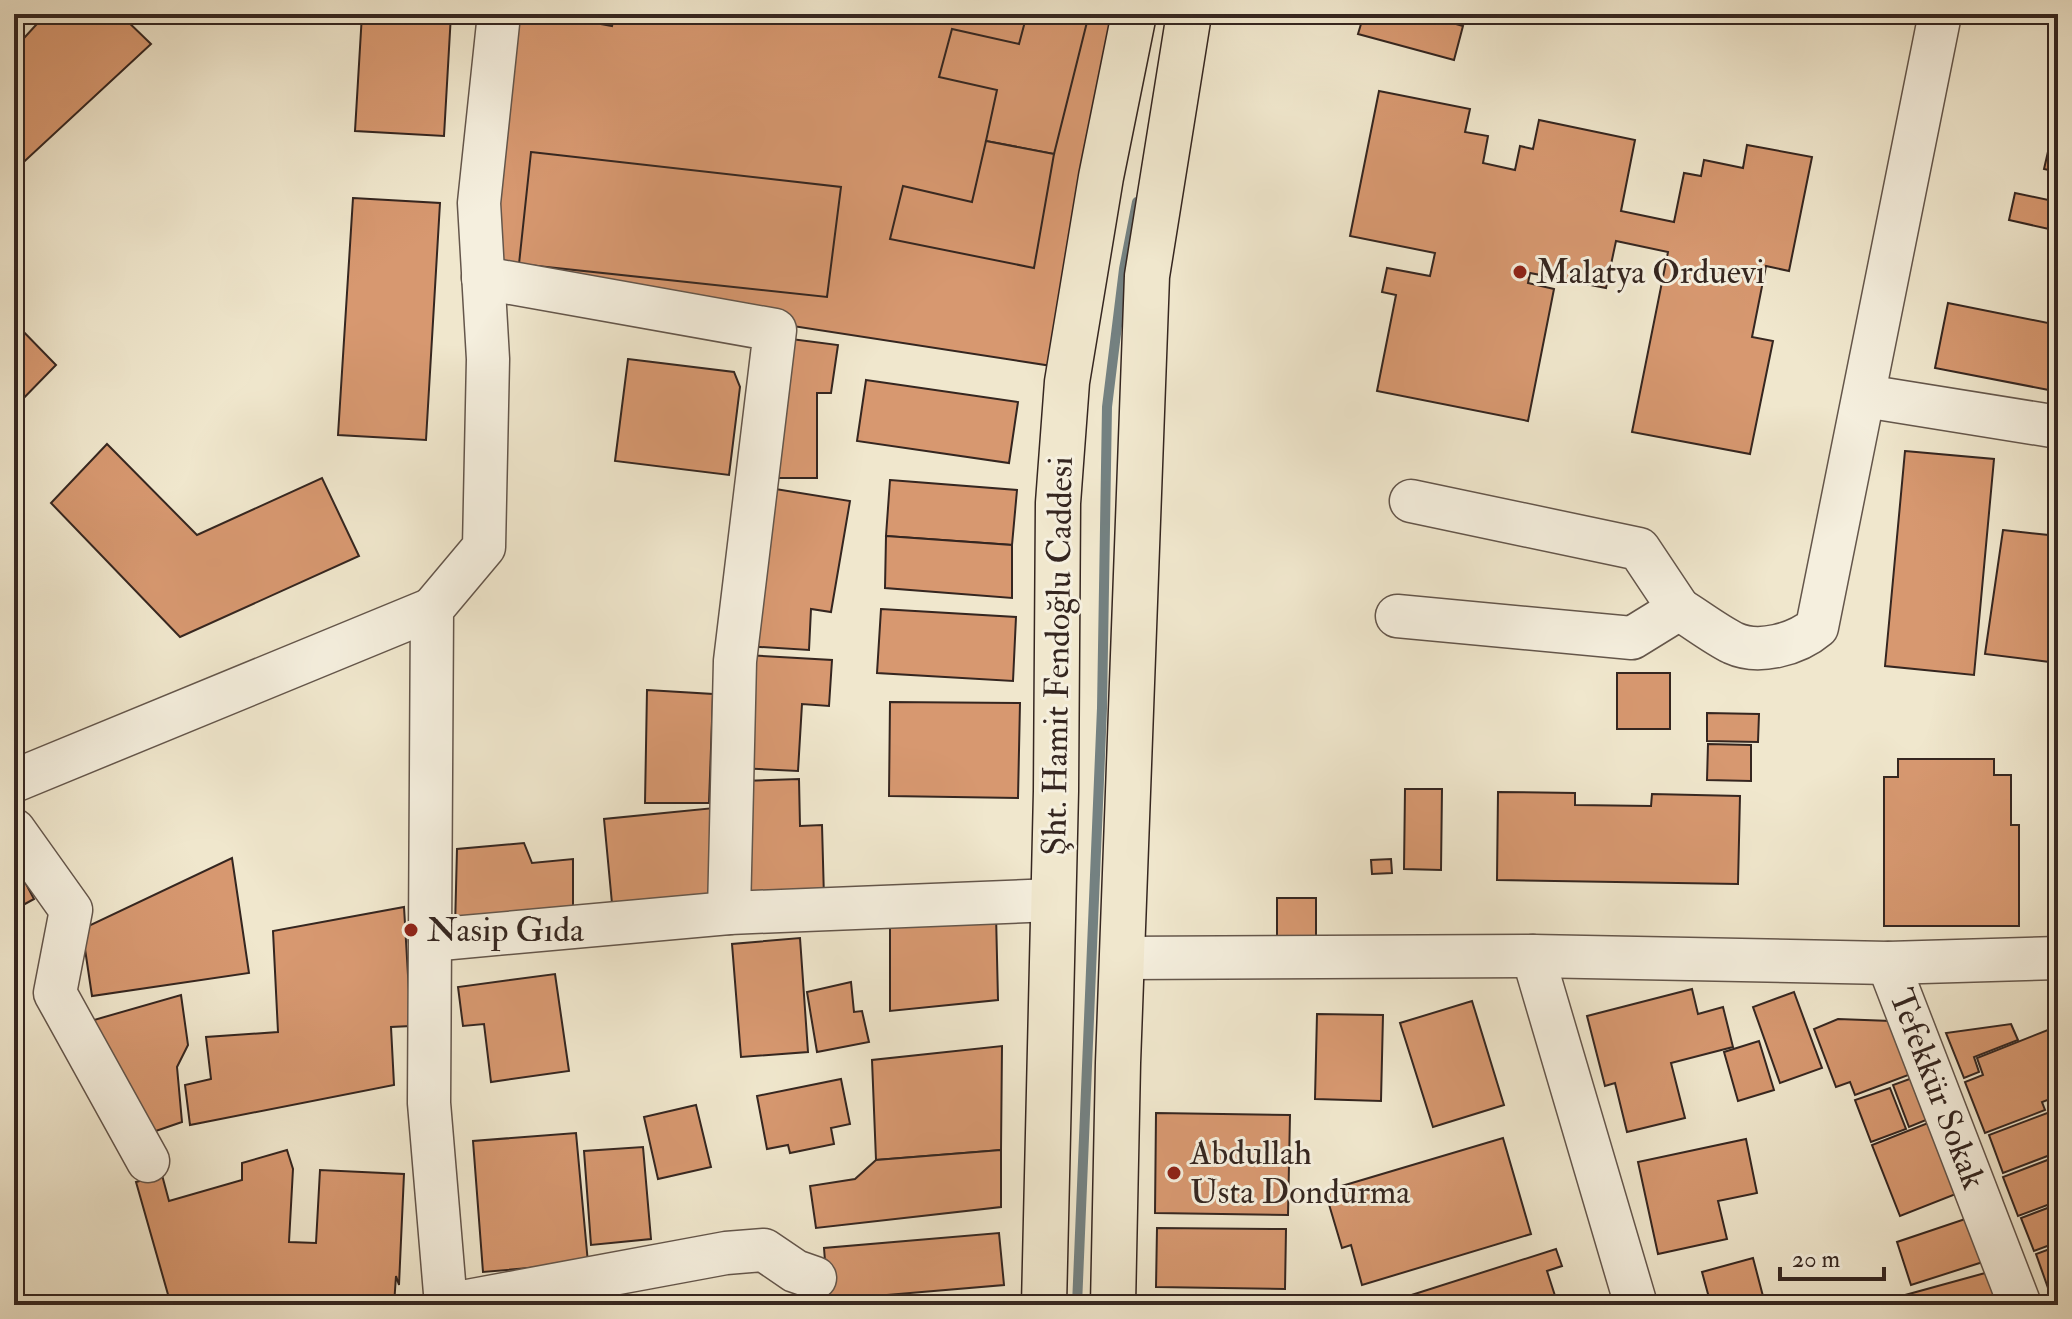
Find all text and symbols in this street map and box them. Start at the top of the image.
place label: Malatya Orduevi [1536,251,1765,294]
marker: Malatya Orduevi [1511,263,1529,281]
street label: Şht. Hamit Fendoğlu Caddesi [1033,456,1083,856]
place label: Nasip Gıda [427,909,585,952]
marker: Nasip Gıda [402,921,420,939]
street label: Tefekkür Sokak [1879,983,1995,1195]
place label: Abdullah Usta Dondurma [1189,1132,1411,1214]
marker: Abdullah Usta Dondurma [1165,1164,1183,1182]
scale bar [1780,1231,1884,1281]
text: 20 m [1792,1244,1841,1275]

